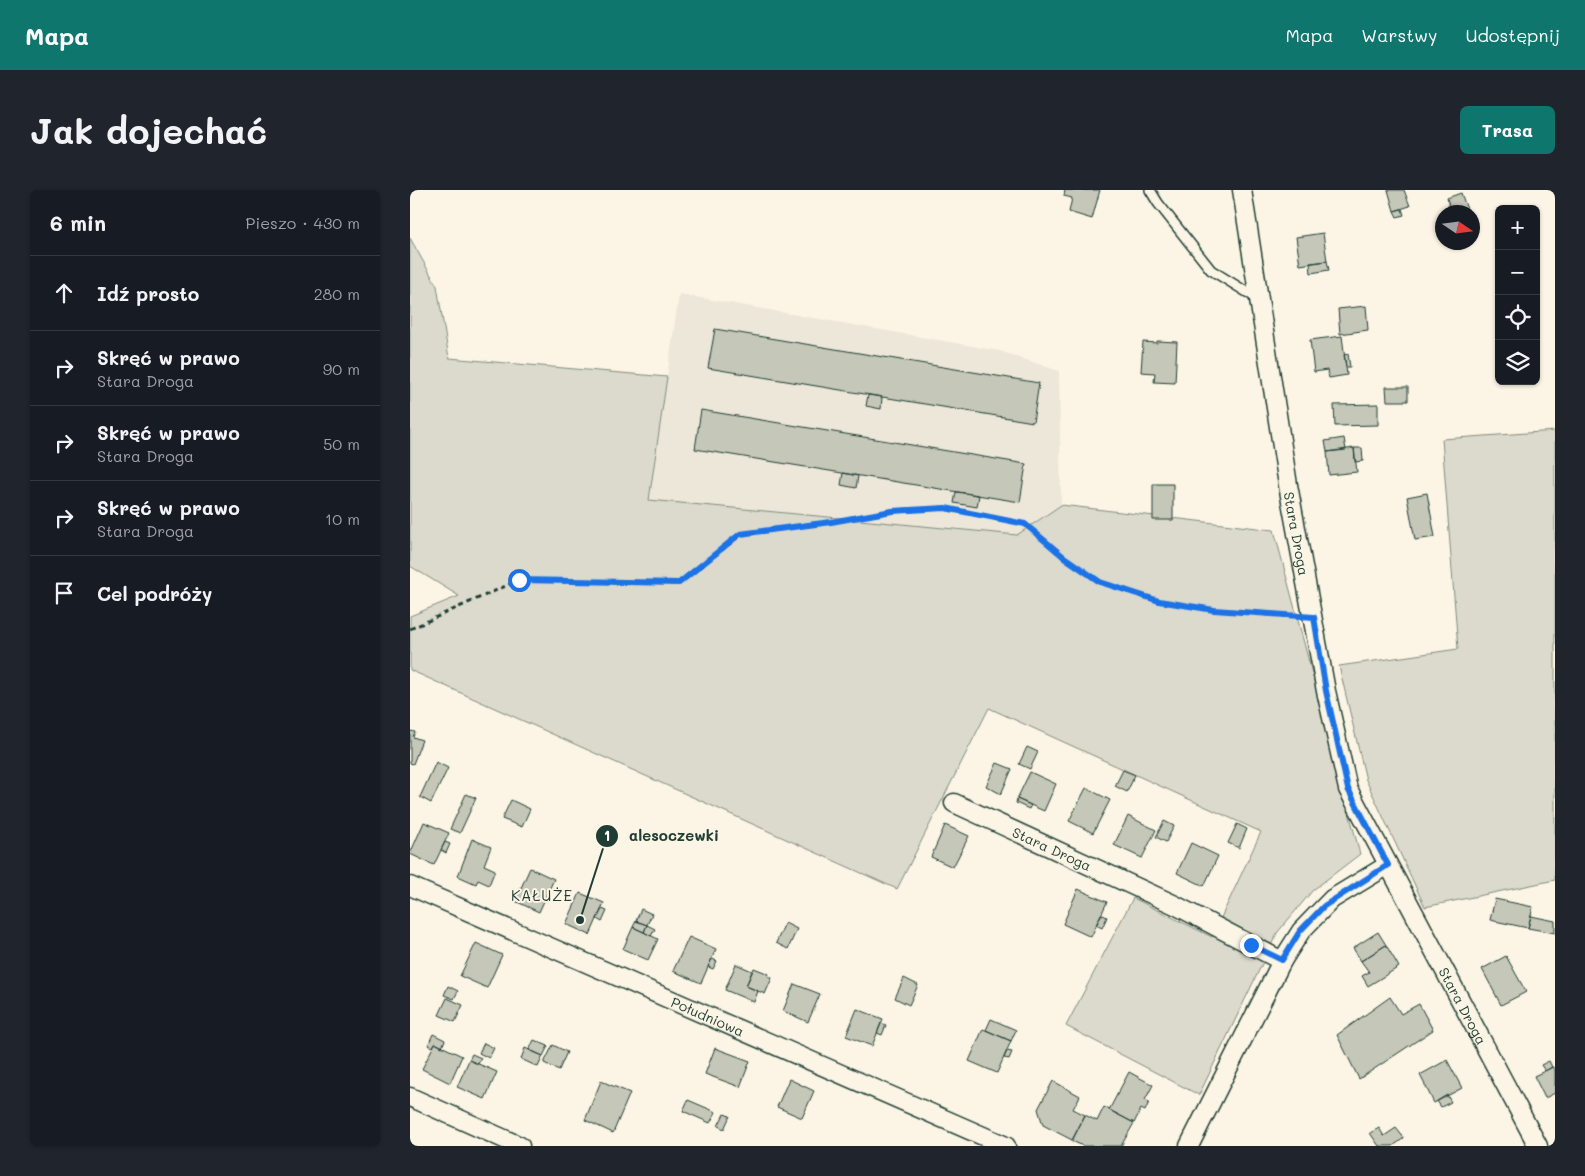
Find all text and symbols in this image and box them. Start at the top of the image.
text: Mapa [25,20,89,51]
text: Mapa [1285,23,1333,47]
text: Warstwy [1361,23,1437,47]
text: Udostępnij [1465,23,1560,47]
button: Trasa [1460,106,1555,154]
text: Jak dojechać [30,107,267,153]
north arrow [1435,205,1480,250]
map controls [1495,205,1540,385]
button: + [1495,205,1540,250]
text: 6 min [50,209,106,236]
text: Pieszo · 430 m [246,212,360,233]
button: − [1495,250,1540,295]
icon: ahead [50,279,78,307]
text: Idź prosto [97,281,199,306]
text: 280 m [314,283,360,304]
button: locate [1495,295,1540,340]
button: layers [1495,340,1540,385]
text: Skręć w prawo [97,345,240,370]
icon: right [50,354,78,382]
text: 90 m [323,358,360,379]
text: Stara Droga [97,370,194,391]
text: Skręć w prawo [97,420,240,445]
icon: right [50,429,78,457]
text: 50 m [323,433,360,454]
text: Stara Droga [97,445,194,466]
street label: Stara Droga [1280,490,1314,577]
text: Skręć w prawo [97,495,240,520]
icon: right [50,504,78,532]
text: 10 m [325,508,360,529]
text: Stara Droga [97,520,194,541]
route start [508,569,531,592]
icon: arrive [50,579,78,607]
text: Cel podróży [97,581,212,606]
callout: alesoczewki [594,821,729,851]
street label: Stara Droga [1010,822,1095,875]
text: 1 [604,825,610,845]
text: alesoczewki [629,825,719,845]
district label: KAŁUŻE [511,885,573,905]
route end [1240,934,1263,957]
street label: Stara Droga [1435,964,1492,1048]
street label: Południowa [668,992,747,1040]

